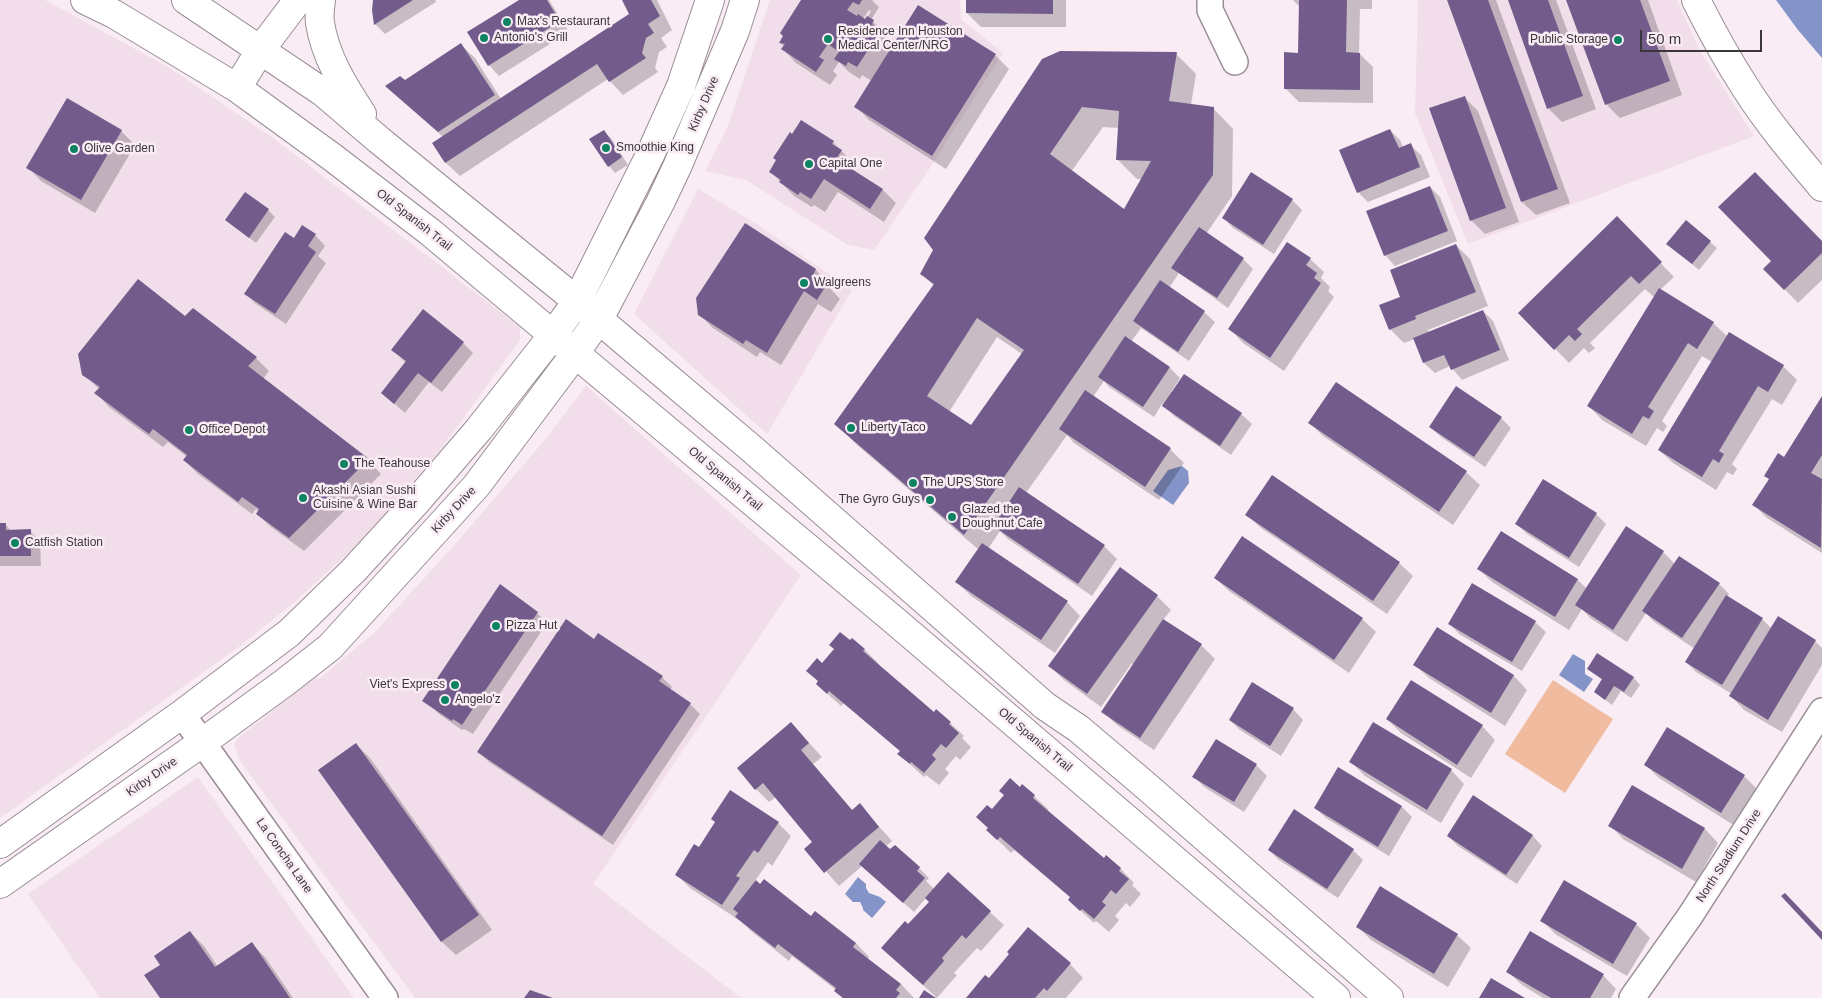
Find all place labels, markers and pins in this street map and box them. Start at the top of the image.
place label: Max's Restaurant [517,15,610,29]
marker: Max's Restaurant [501,16,513,28]
place label: Residence Inn Houston Medical Center/NRG [838,25,963,53]
place label: Antonio's Grill [494,31,568,45]
marker: Antonio's Grill [478,32,490,44]
marker: Residence Inn Houston Medical Center/NRG [822,33,834,45]
place label: Public Storage [1530,33,1608,47]
marker: Public Storage [1612,34,1624,46]
place label: Smoothie King [616,141,694,155]
place label: Olive Garden [84,142,155,156]
marker: Smoothie King [600,142,612,154]
marker: Olive Garden [68,143,80,155]
place label: Capital One [819,157,882,171]
marker: Capital One [803,158,815,170]
place label: Walgreens [814,276,871,290]
marker: Walgreens [798,277,810,289]
place label: Liberty Taco [861,421,926,435]
marker: Liberty Taco [845,422,857,434]
place label: Office Depot [199,423,265,437]
marker: Office Depot [183,424,195,436]
place label: The Teahouse [354,457,430,471]
marker: The Teahouse [338,458,350,470]
place label: The UPS Store [923,476,1004,490]
marker: The UPS Store [907,477,919,489]
place label: Akashi Asian Sushi Cuisine & Wine Bar [313,484,417,512]
marker: Akashi Asian Sushi Cuisine & Wine Bar [297,492,309,504]
place label: The Gyro Guys [839,493,920,507]
marker: The Gyro Guys [924,494,936,506]
place label: Glazed the Doughnut Cafe [962,503,1043,531]
marker: Glazed the Doughnut Cafe [946,511,958,523]
place label: Catfish Station [25,536,103,550]
marker: Catfish Station [9,537,21,549]
place label: Pizza Hut [506,619,557,633]
marker: Pizza Hut [490,620,502,632]
place label: Viet's Express [370,678,445,692]
marker: Viet's Express [449,679,461,691]
place label: Angelo'z [455,693,501,707]
marker: Angelo'z [439,694,451,706]

